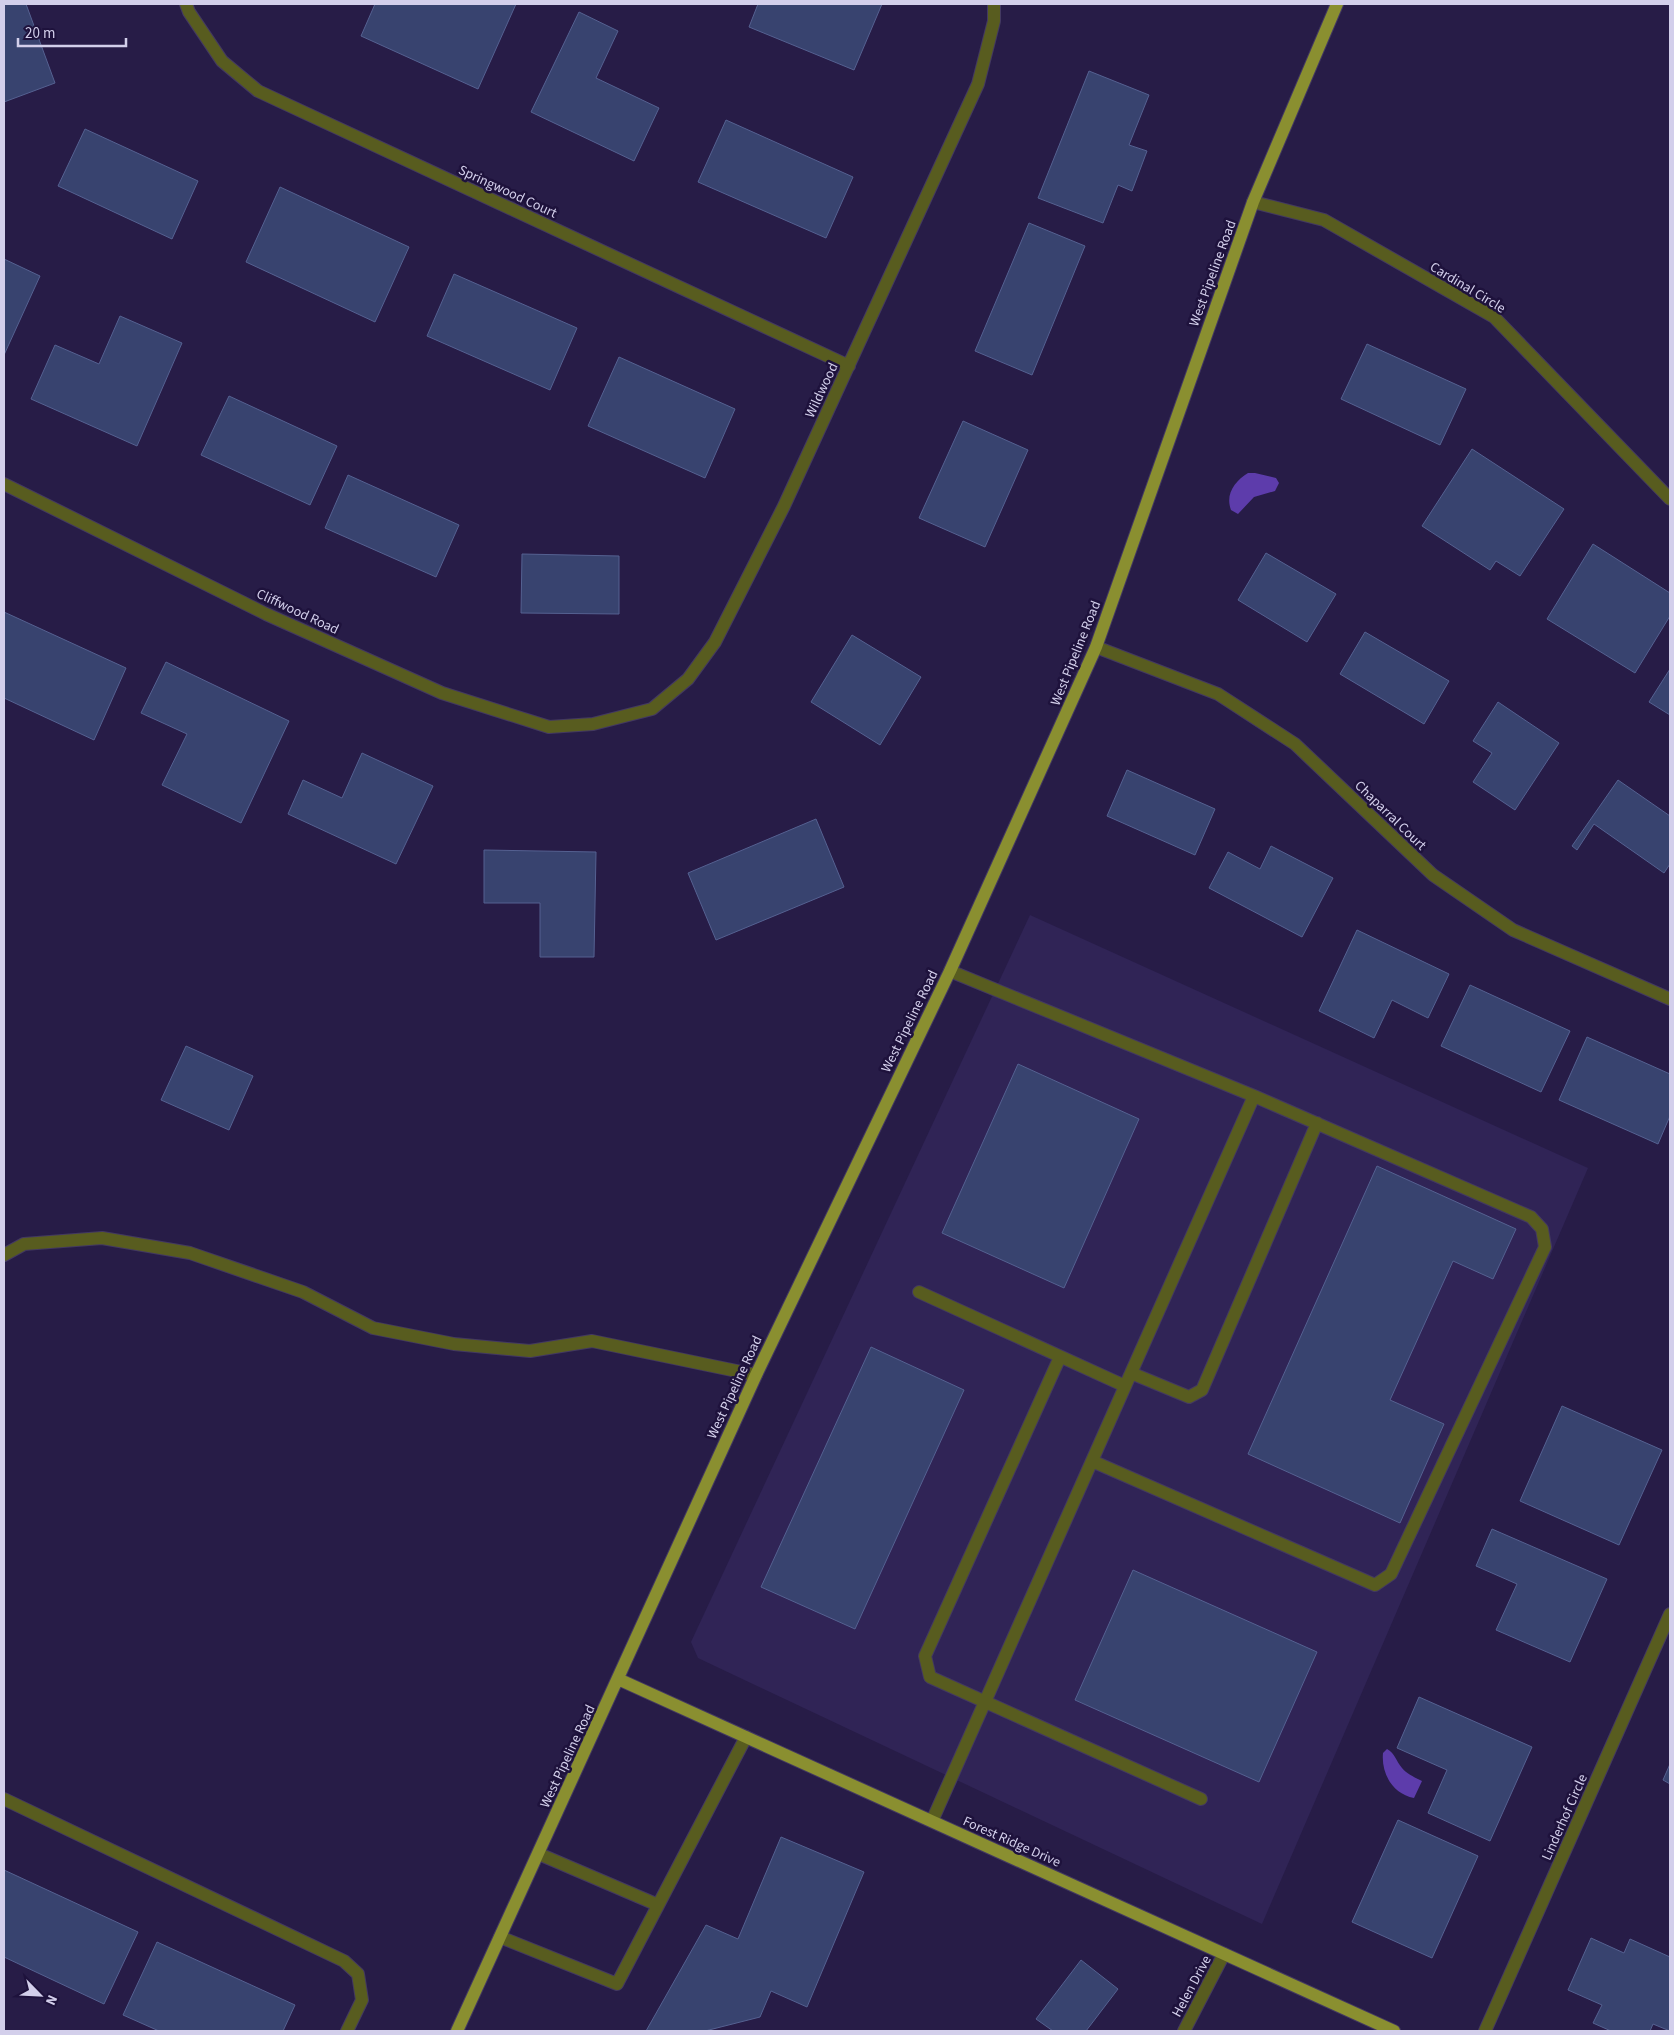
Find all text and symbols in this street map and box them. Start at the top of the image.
scale bar [18,15,125,47]
text: 20 m [25,23,55,44]
street label: Springwood Court [455,160,560,224]
street label: West Pipeline Road [1184,217,1241,329]
street label: Cardinal Circle [1426,257,1509,318]
street label: Wildwood [800,360,843,421]
street label: Cliffwood Road [253,584,342,640]
street label: West Pipeline Road [1046,598,1106,709]
street label: Chaparral Court [1350,776,1431,855]
street label: West Pipeline Road [876,967,943,1076]
street label: West Pipeline Road [702,1333,768,1442]
street label: West Pipeline Road [535,1702,601,1811]
street label: Linderhof Circle [1537,1771,1593,1864]
street label: Forest Ridge Drive [959,1811,1064,1872]
street label: Helen Drive [1167,1952,1217,2021]
north arrow [15,1970,65,2020]
text: N [40,1992,62,2008]

